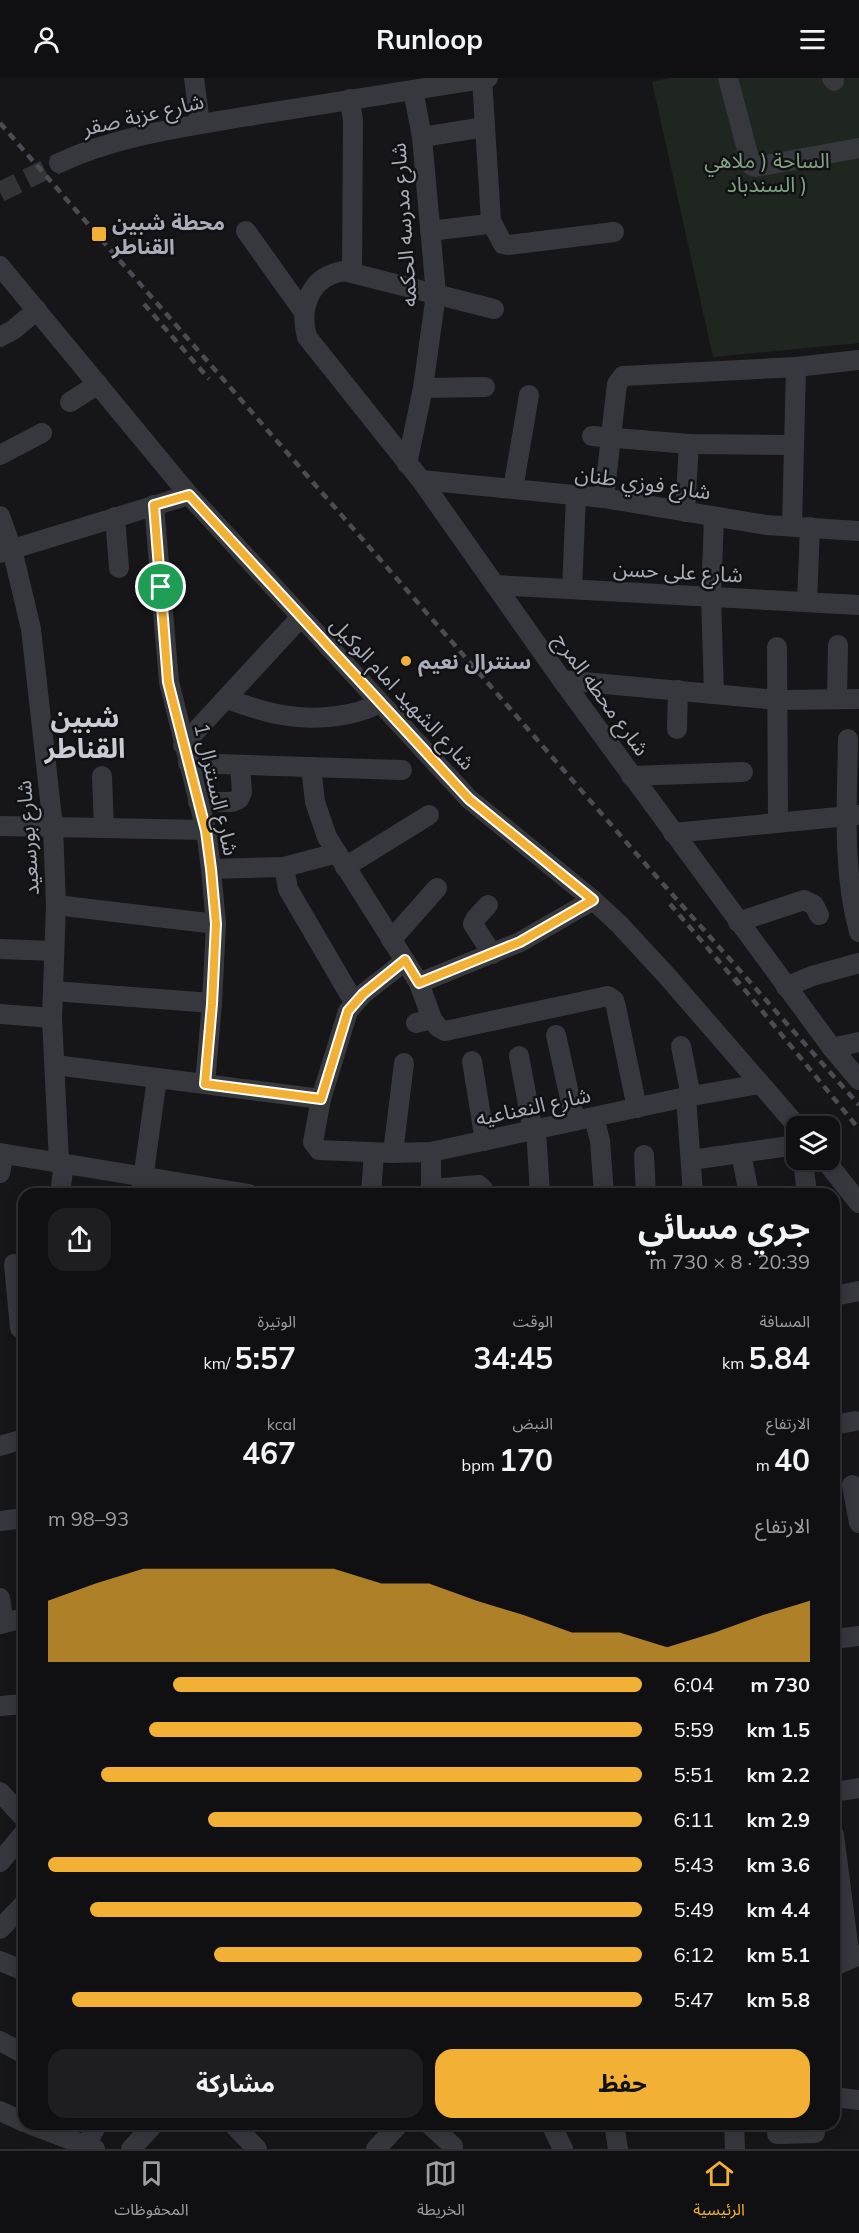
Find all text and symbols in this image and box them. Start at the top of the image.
text: Runloop [376,22,483,56]
icon: person [30,23,63,56]
icon: menu [796,23,829,56]
street label: شارع عزبة صقر [79,87,207,144]
street label: شارع مدرسه الحكمه [384,142,425,308]
park label: الساحة ( ملاهي السندباد ) [704,147,830,197]
place label: محطة شبين القناطر [111,209,225,259]
marker: محطة شبين القناطر [90,225,108,243]
street label: شارع فوزي طنان [573,460,713,508]
street label: شارع على حسن [612,555,743,590]
pin [135,561,186,612]
icon: arrive [144,570,177,603]
street label: شارع الشهيد امام الوكيل [322,611,481,778]
street label: شارع محطه المرج [546,627,655,762]
place label: سنترال نعيم [418,648,531,677]
marker: سنترال نعيم [399,654,413,668]
district label: شبين القناطر [44,700,125,765]
street label: شارع السنترال 1 [186,720,245,858]
street label: شارع بورسعيد [10,779,47,897]
street label: شارع النعناعيه [473,1081,594,1134]
map controls [786,1116,840,1170]
button: layers [786,1116,840,1170]
text: جري مسائي [638,1206,810,1247]
button: share [48,1208,111,1271]
text: 20:39 · 8 × 730 m [649,1249,810,1274]
text: الوتيرة [258,1311,296,1331]
text: الوقت [513,1311,553,1331]
text: المسافة [760,1311,810,1331]
text: 5:57 [235,1339,296,1377]
text: 34:45 [474,1339,553,1377]
text: 5.84 [749,1339,810,1377]
text: /km [203,1353,235,1373]
text: km [722,1353,749,1373]
text: النبض [512,1413,553,1433]
text: الارتفاع [766,1413,810,1433]
text: kcal [267,1414,296,1434]
text: 467 [242,1434,296,1472]
text: 170 [499,1441,553,1479]
text: 40 [774,1441,810,1479]
text: bpm [462,1455,499,1475]
text: m [756,1455,774,1475]
text: 93–98 m [48,1506,129,1531]
text: الارتفاع [755,1513,810,1538]
text: 6:04 [673,1672,714,1697]
text: 730 m [751,1672,810,1697]
text: 5:59 [673,1717,714,1742]
text: 1.5 km [747,1717,810,1742]
text: 5:51 [673,1762,714,1787]
text: 2.2 km [747,1762,810,1787]
text: 6:11 [673,1807,714,1832]
text: 2.9 km [747,1807,810,1832]
text: 5:43 [673,1852,714,1877]
text: 3.6 km [747,1852,810,1877]
text: 5:49 [673,1897,714,1922]
text: 4.4 km [747,1897,810,1922]
text: 6:12 [673,1942,714,1967]
text: 5.1 km [747,1942,810,1967]
text: 5:47 [673,1987,714,2012]
text: 5.8 km [747,1987,810,2012]
button: مشاركة [48,2049,423,2118]
button: حفظ [435,2049,810,2118]
tab: المحفوظات [114,2157,189,2227]
tab: الخريطة [417,2157,465,2227]
tab: الرئيسية [693,2157,745,2227]

